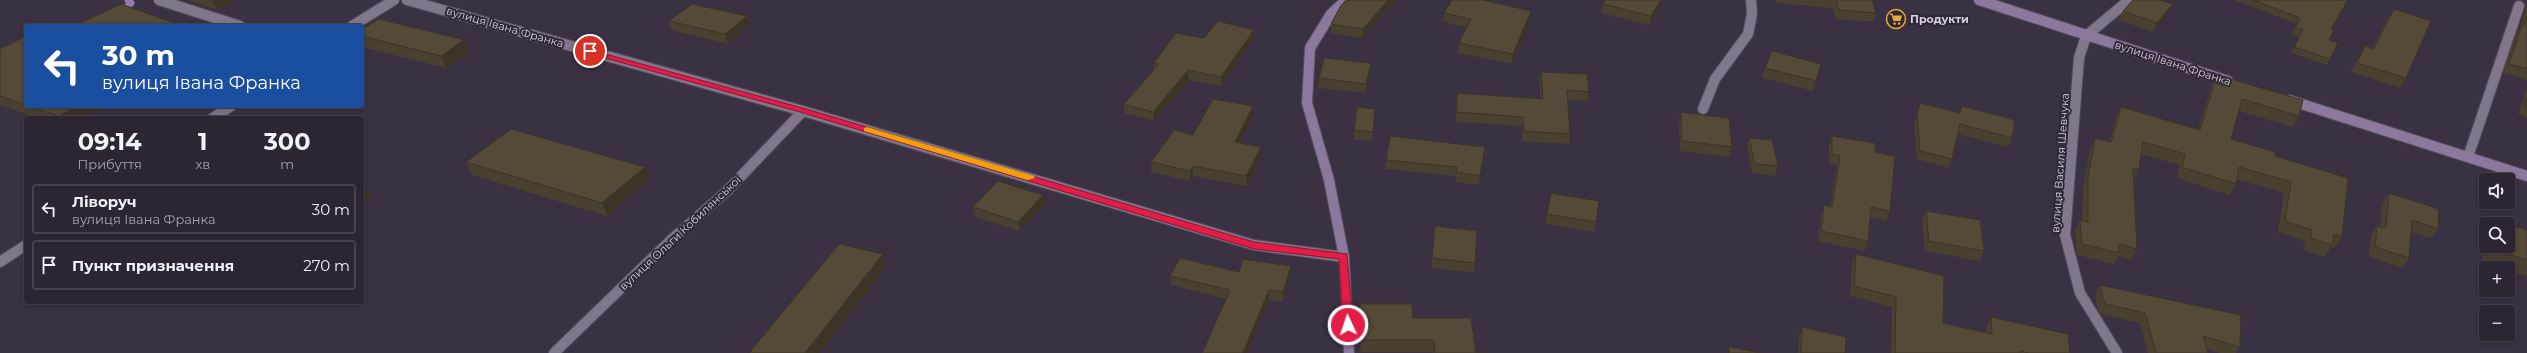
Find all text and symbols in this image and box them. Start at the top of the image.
street label: вулиця Івана Франка [445,4,565,50]
supermarket icon: Продукти [1885,8,1907,30]
place label: Продукти [1910,12,1969,26]
pin [573,34,607,68]
text: 30 m [102,38,175,72]
street label: вулиця Івана Франка [2113,38,2233,88]
icon: left [36,40,88,92]
icon: arrive [579,40,601,62]
text: вулиця Івана Франка [102,72,301,94]
street label: вулиця Василя Шевчука [2048,93,2072,233]
text: 09:14 [78,127,142,156]
text: 1 [198,127,207,156]
text: 300 [264,127,310,156]
text: Прибуття [78,156,142,172]
text: хв [195,156,210,172]
text: m [280,156,294,172]
street label: вулиця Ольги Кобилянської [616,173,744,293]
map controls [2479,173,2515,341]
button: sound [2479,173,2515,209]
text: Ліворуч [72,192,137,211]
icon: left [38,198,60,220]
text: 30 m [312,200,350,219]
text: вулиця Івана Франка [72,211,216,227]
button: search [2479,217,2515,253]
icon: arrive [38,254,60,276]
text: Пункт призначення [72,256,234,275]
text: 270 m [303,256,350,275]
button: + [2479,261,2515,297]
position arrow [1327,304,1369,346]
button: − [2479,305,2515,341]

